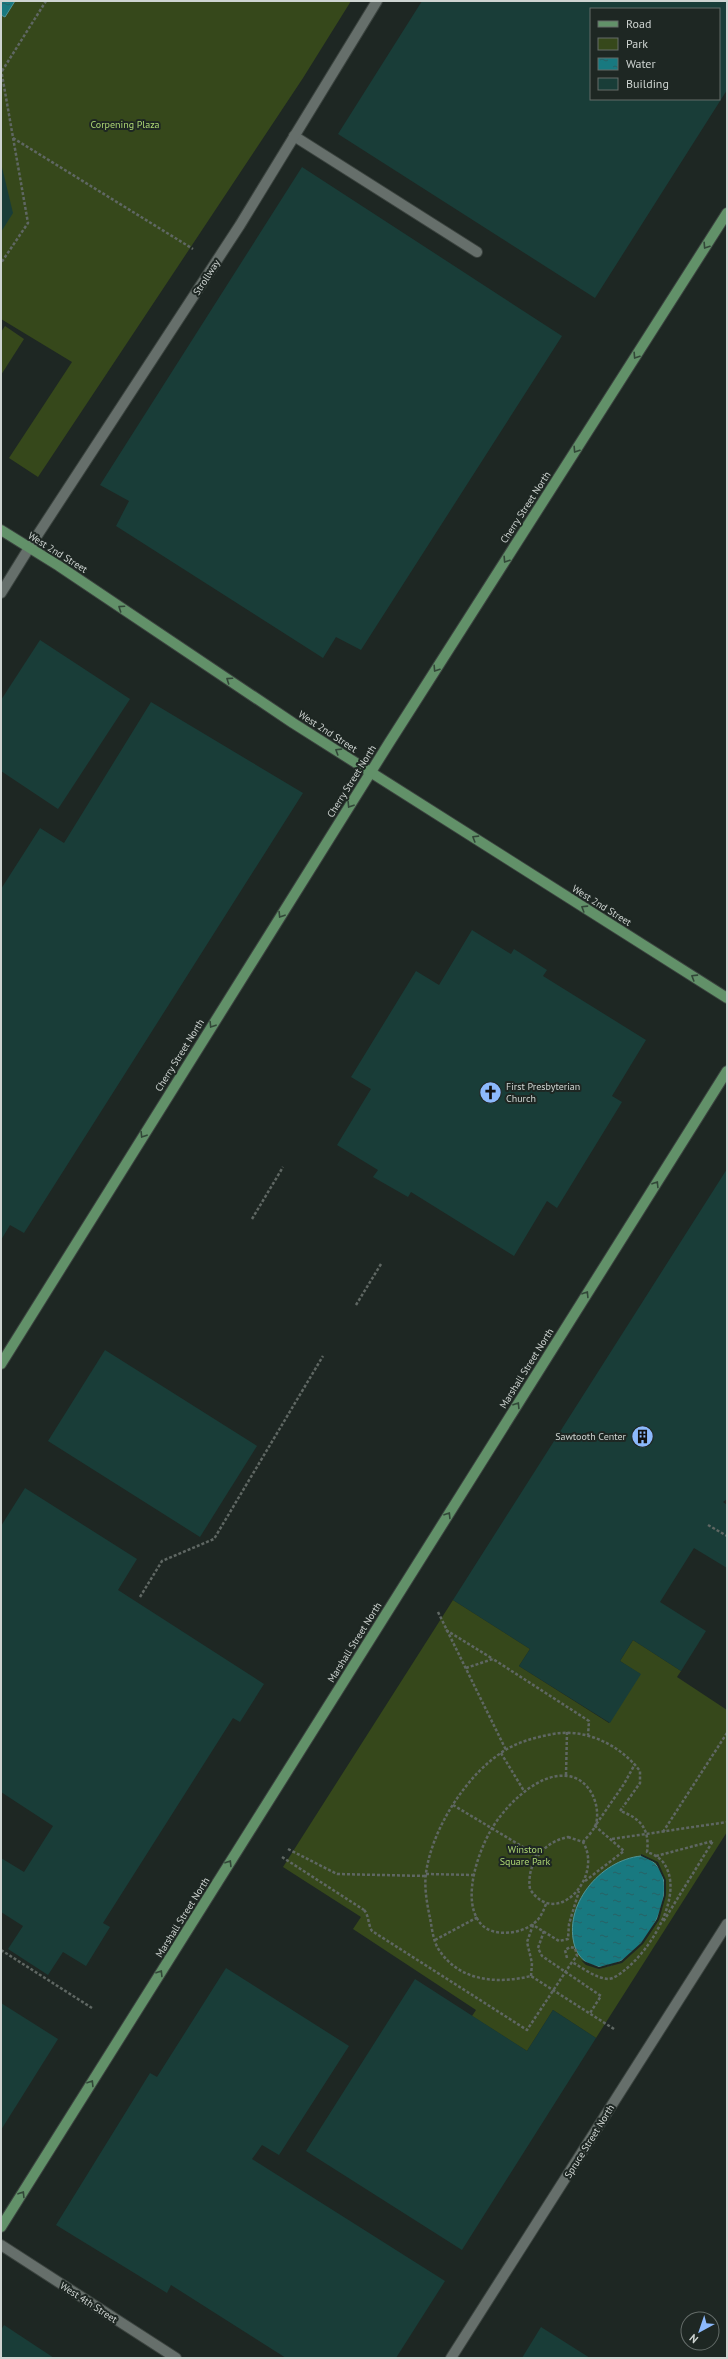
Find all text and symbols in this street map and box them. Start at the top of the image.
legend [590,8,720,100]
text: Road [626,16,651,31]
text: Park [626,36,648,51]
text: Water [626,56,656,71]
text: Building [626,76,669,91]
park label: Corpening Plaza [90,118,160,131]
one-way arrow [703,242,711,249]
street label: Strollway [190,257,223,298]
one-way arrow [633,352,641,359]
one-way arrow [573,446,581,453]
street label: Cherry Street North [497,469,553,546]
street label: West 2nd Street [26,529,90,576]
one-way arrow [503,556,511,563]
one-way arrow [119,606,126,613]
one-way arrow [434,665,441,672]
one-way arrow [227,678,234,685]
street label: West 2nd Street [296,708,360,756]
street label: Cherry Street North [324,743,379,820]
one-way arrow [335,749,342,756]
one-way arrow [348,801,355,808]
one-way arrow [472,836,479,843]
street label: West 2nd Street [570,882,634,929]
one-way arrow [581,905,588,913]
one-way arrow [279,911,286,918]
one-way arrow [691,975,698,982]
street label: Cherry Street North [152,1017,207,1094]
one-way arrow [209,1021,217,1028]
church icon: First Presbyterian Church [478,1079,504,1105]
place label: First Presbyterian Church [506,1080,580,1105]
one-way arrow [140,1131,148,1138]
one-way arrow [651,1181,658,1188]
one-way arrow [582,1292,589,1299]
street label: Marshall Street North [496,1326,556,1411]
one-way arrow [513,1402,520,1409]
building icon: Sawtooth Center [629,1423,655,1449]
place label: Sawtooth Center [555,1430,627,1443]
one-way arrow [444,1512,451,1519]
street label: Marshall Street North [324,1600,384,1685]
park label: Winston Square Park [500,1843,550,1868]
one-way arrow [225,1860,232,1867]
street label: Marshall Street North [152,1875,212,1960]
one-way arrow [155,1970,163,1977]
one-way arrow [86,2081,93,2088]
street label: Spruce Street North [562,2102,617,2180]
one-way arrow [17,2191,24,2198]
street label: West 4th Street [58,2279,120,2326]
north arrow [680,2311,720,2351]
text: N [686,2331,701,2346]

